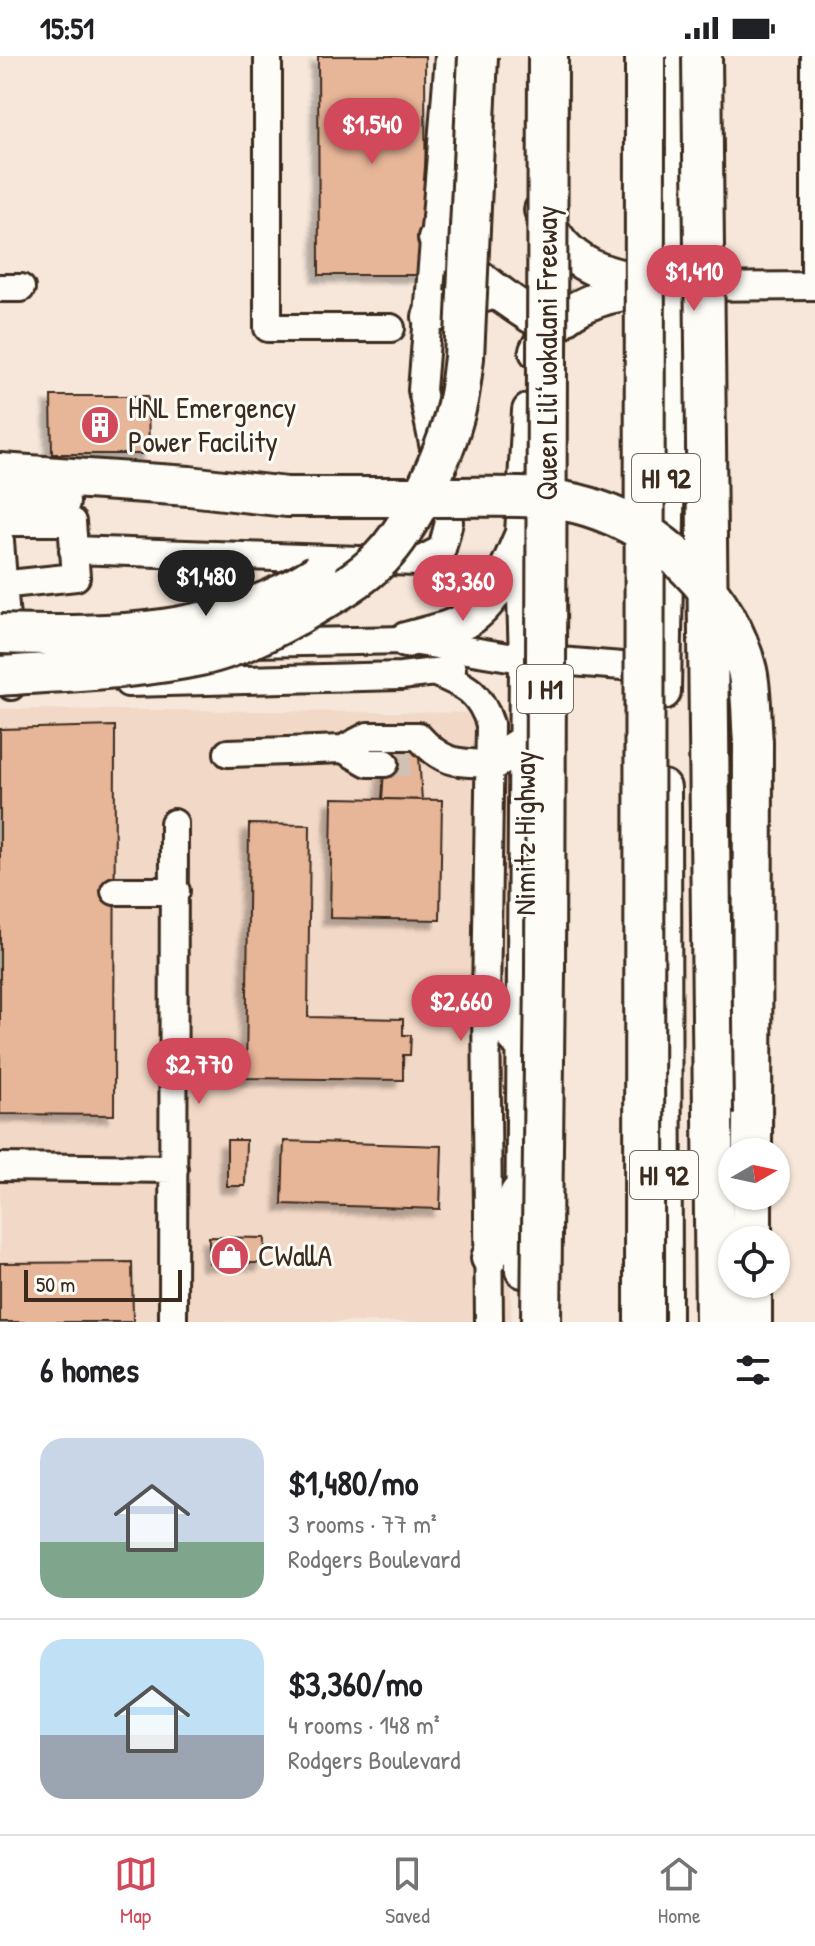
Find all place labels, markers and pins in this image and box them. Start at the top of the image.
pin: $1,540 [307,98,437,166]
pin: $1,410 [629,245,759,313]
place label: HNL Emergency Power Facility [128,387,296,461]
building icon: HNL Emergency Power Facility [79,404,121,446]
pin: $1,480 [141,550,271,618]
pin: $3,360 [398,555,528,623]
pin: $2,660 [396,975,526,1043]
pin: $2,770 [134,1038,264,1106]
shop icon: CWallA [209,1235,251,1277]
place label: CWallA [258,1235,333,1275]

